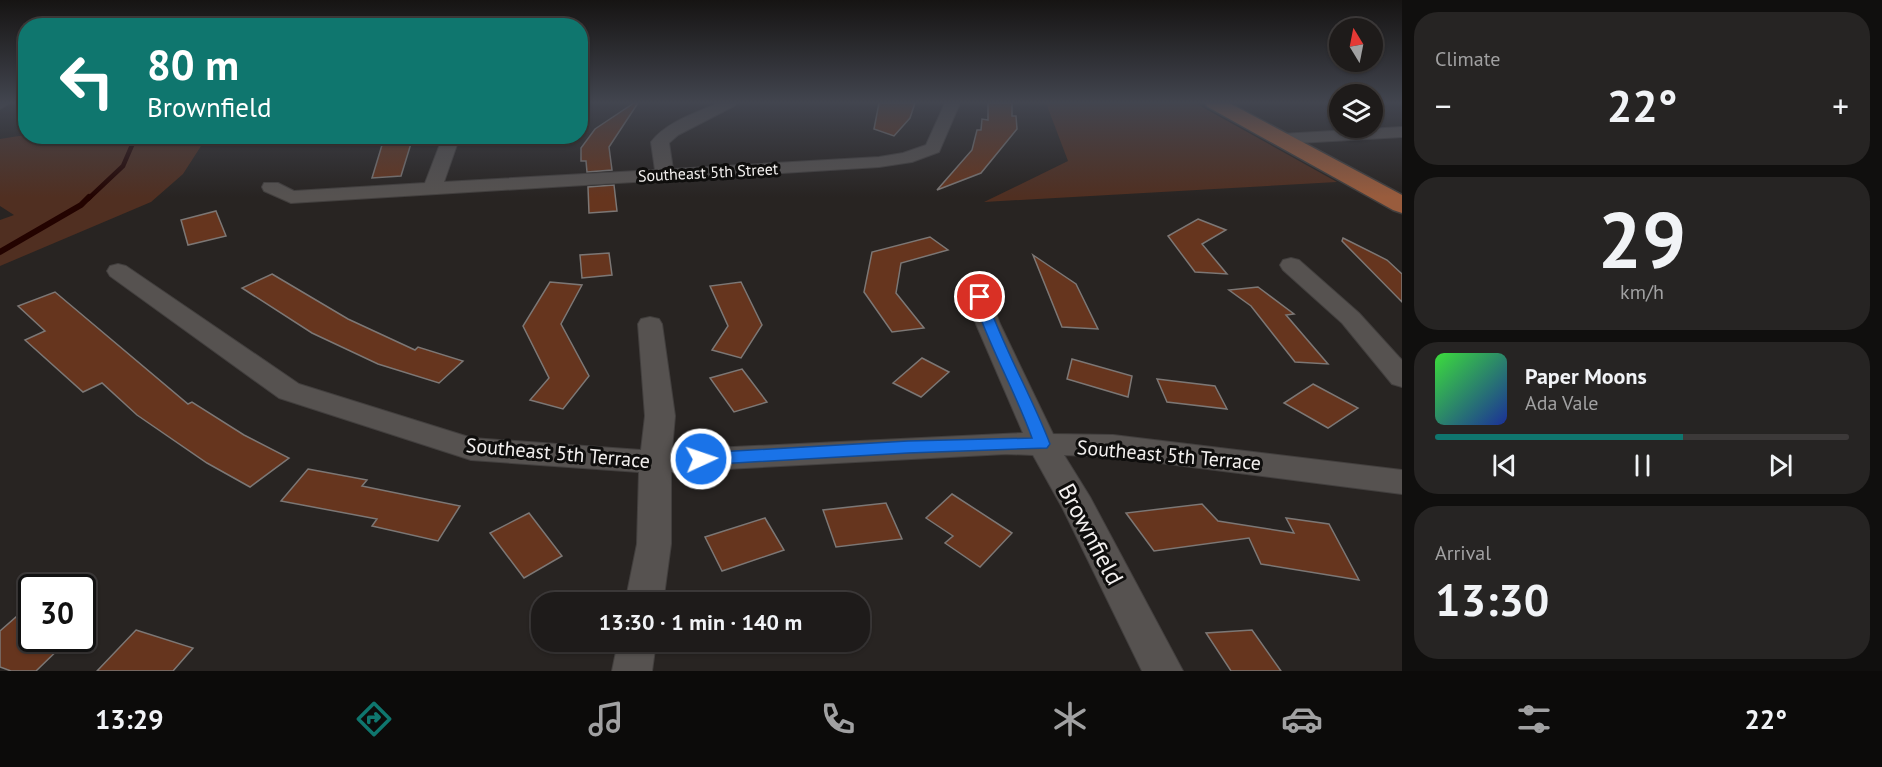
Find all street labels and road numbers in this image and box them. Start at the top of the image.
street label: Southeast 5th Street [637,158,779,186]
street label: Southeast 5th Terrace [465,432,651,474]
street label: Southeast 5th Terrace [1076,434,1262,476]
street label: Brownfield [1051,478,1131,590]

